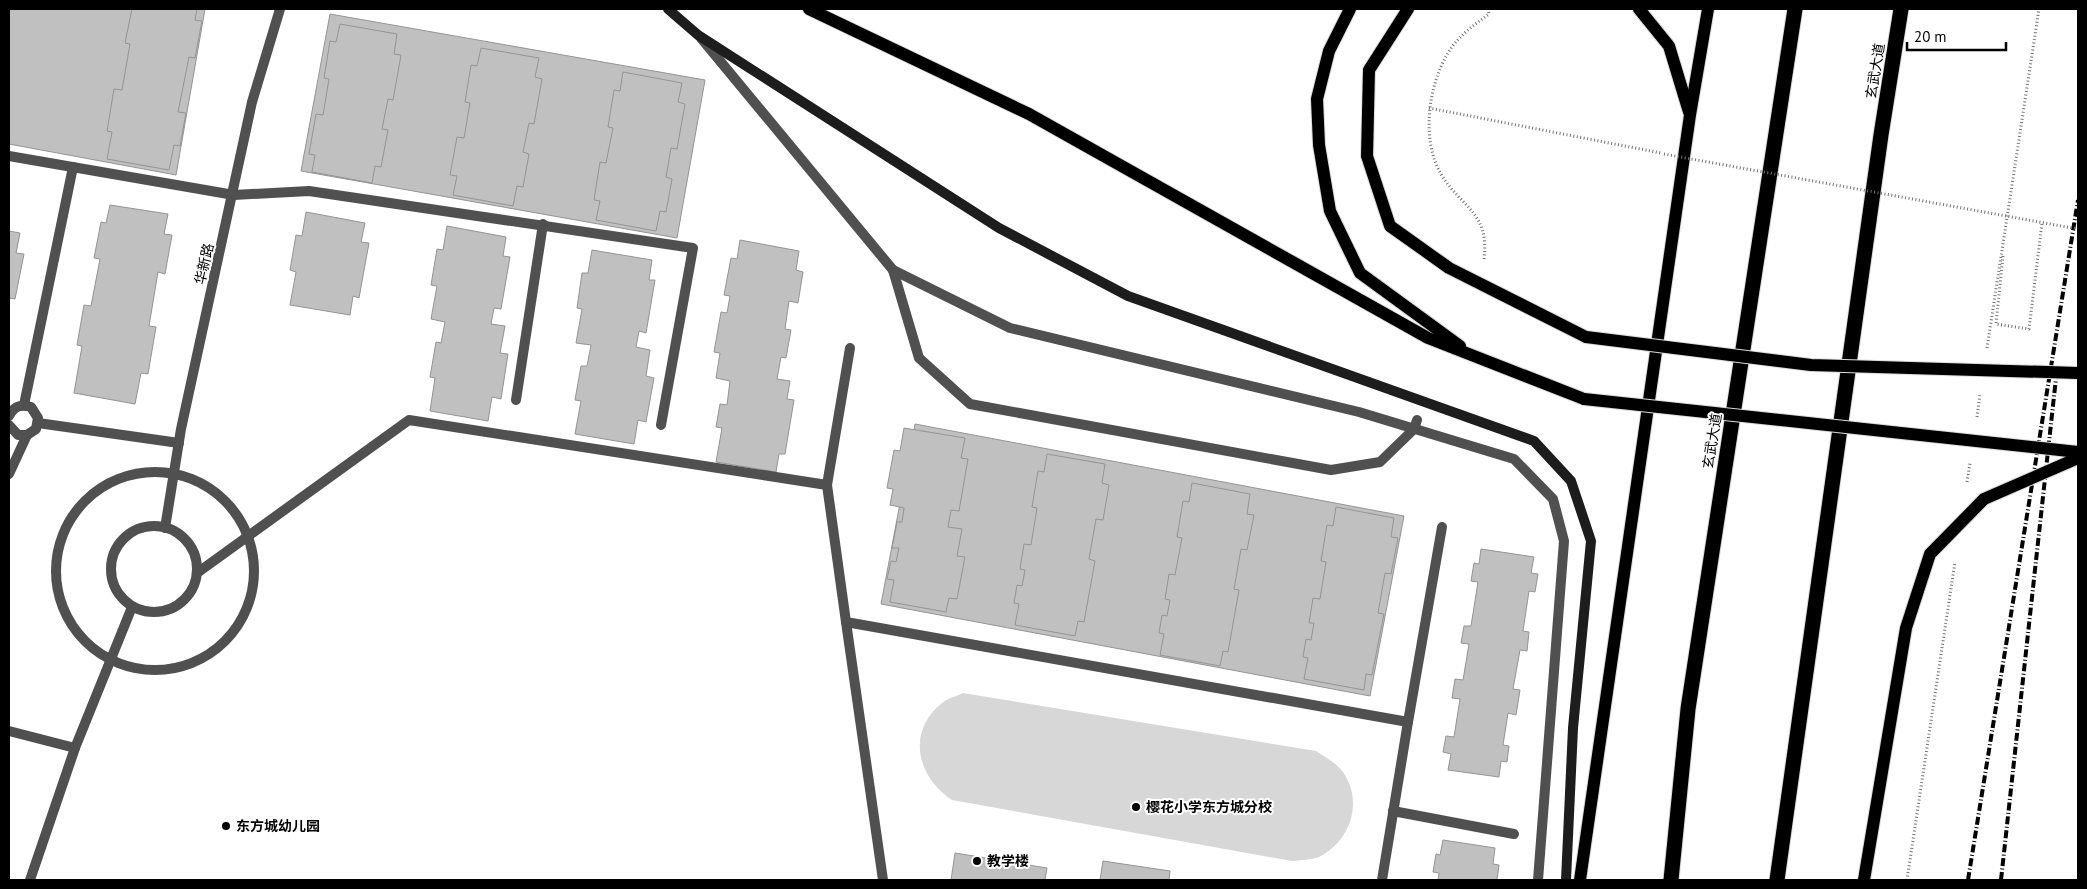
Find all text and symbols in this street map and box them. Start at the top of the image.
scale bar [1907,20,2006,52]
text: 20 m [1914,27,1947,46]
street label: 玄武大道 [1862,42,1888,100]
street label: 华新路 [191,242,217,286]
street label: 玄武大道 [1699,412,1725,470]
place label: 樱花小学东方城分校 [1146,798,1272,816]
marker: 樱花小学东方城分校 [1130,801,1142,813]
place label: 东方城幼儿园 [236,817,320,835]
marker: 东方城幼儿园 [220,820,232,832]
place label: 教学楼 [987,852,1029,870]
marker: 教学楼 [971,855,983,867]

